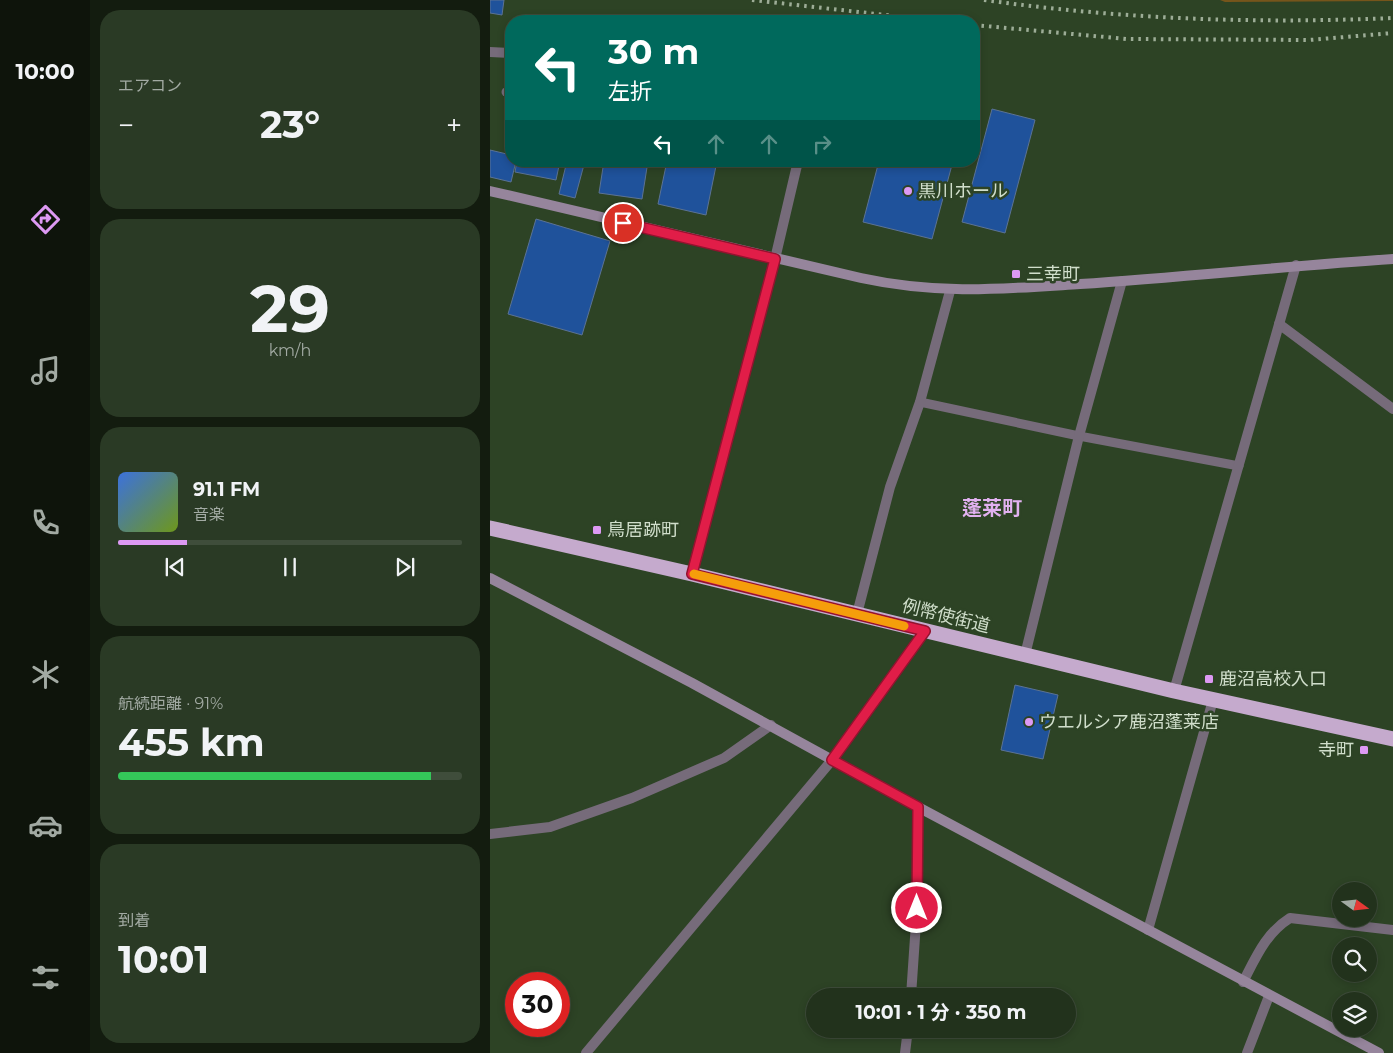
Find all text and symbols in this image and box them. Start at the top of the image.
text: 30 m [608,30,699,73]
icon: left [525,35,590,100]
text: 10:00 [15,58,75,85]
text: エアコン [118,76,182,95]
text: 左折 [608,78,652,105]
text: 23° [260,101,320,148]
text: − [118,108,134,142]
text: + [446,108,462,142]
icon: left [649,130,677,158]
icon: ahead [702,130,730,158]
icon: ahead [755,130,783,158]
icon: right [808,130,836,158]
place label: 黒川ホール [918,180,1008,202]
marker: 黒川ホール [902,185,914,197]
icon: directions [28,202,63,237]
pin [602,202,644,244]
icon: arrive [609,209,637,237]
place label: 三幸町 [1026,263,1080,285]
marker: 三幸町 [1010,268,1022,280]
text: 29 [250,269,330,348]
text: km/h [269,341,311,360]
icon: music [28,353,63,388]
text: 91.1 FM [193,478,260,501]
district label: 蓬莱町 [962,496,1022,520]
icon: phone [28,505,63,540]
text: 音楽 [193,505,225,524]
place label: 鳥居跡町 [607,519,679,541]
marker: 鳥居跡町 [591,524,603,536]
icon: previous [161,553,189,581]
icon: pause [276,553,304,581]
icon: next [391,553,419,581]
street label: 例幣使街道 [900,594,992,638]
icon: climate [28,657,63,692]
place label: 鹿沼高校入口 [1219,668,1327,690]
marker: 鹿沼高校入口 [1203,673,1215,685]
text: 航続距離 · 91% [118,694,223,713]
place label: ウエルシア鹿沼蓬莱店 [1039,711,1219,733]
marker: ウエルシア鹿沼蓬莱店 [1023,716,1035,728]
text: 455 km [118,719,265,766]
place label: 寺町 [1318,739,1354,761]
marker: 寺町 [1358,744,1370,756]
icon: car [28,808,63,843]
position arrow [890,881,942,933]
north arrow [1332,882,1378,928]
map controls [1332,882,1377,1037]
text: 到着 [118,911,150,930]
text: 10:01 [118,936,209,983]
button: search [1332,937,1377,982]
icon: filters [28,960,63,995]
speed limit sign: 30 [505,972,570,1037]
button: layers [1332,992,1377,1037]
text: 10:01 · 1 分 · 350 m [856,1001,1026,1024]

